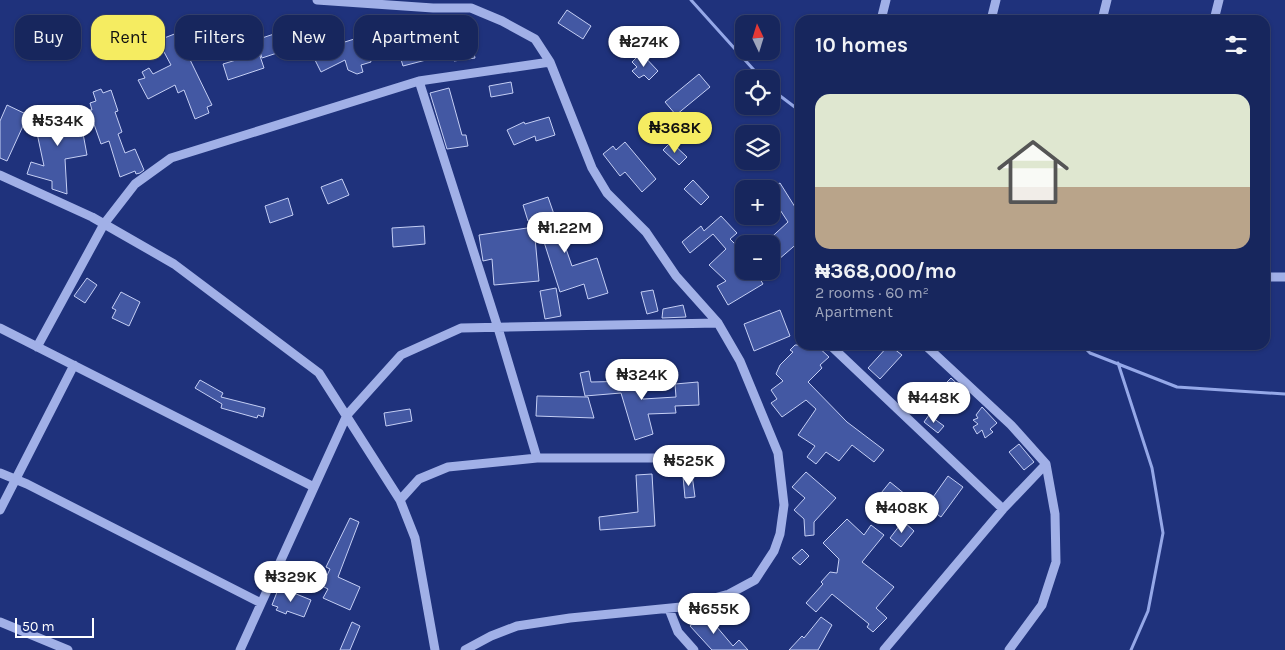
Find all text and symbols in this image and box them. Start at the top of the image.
chip: Buy [15,15,81,60]
chip: Rent [91,15,165,60]
chip: Filters [175,15,263,60]
chip: New [273,15,344,60]
chip: Apartment [354,15,478,60]
north arrow [735,15,780,60]
map controls [735,15,780,280]
pin: ₦274K [609,26,679,68]
icon: filters [1222,31,1250,59]
text: ₦274K [619,32,669,51]
text: 10 homes [815,33,908,57]
button: locate [735,70,780,115]
pin: ₦534K [23,104,93,147]
text: ₦534K [33,111,83,130]
pin: ₦368K [640,112,710,154]
text: ₦368K [649,118,701,137]
button: layers [735,125,780,170]
icon: home [988,127,1078,217]
button: + [735,180,780,225]
pin: ₦1.22M [524,212,606,254]
text: ₦1.22M [538,218,592,237]
button: − [735,235,780,280]
text: ₦368,000/mo [815,259,956,283]
text: 2 rooms · 60 m² [815,283,929,302]
text: Apartment [815,302,893,321]
pin: ₦324K [607,358,677,401]
text: ₦324K [616,365,668,384]
pin: ₦448K [899,382,969,424]
text: ₦448K [908,388,960,407]
pin: ₦525K [654,444,724,487]
text: ₦525K [664,451,714,470]
pin: ₦408K [867,492,937,534]
text: ₦408K [876,498,928,517]
pin: ₦329K [256,560,326,603]
text: ₦329K [265,567,317,586]
pin: ₦655K [679,592,749,635]
text: ₦655K [689,599,739,618]
scale bar [15,615,94,638]
text: 50 m [22,618,55,635]

